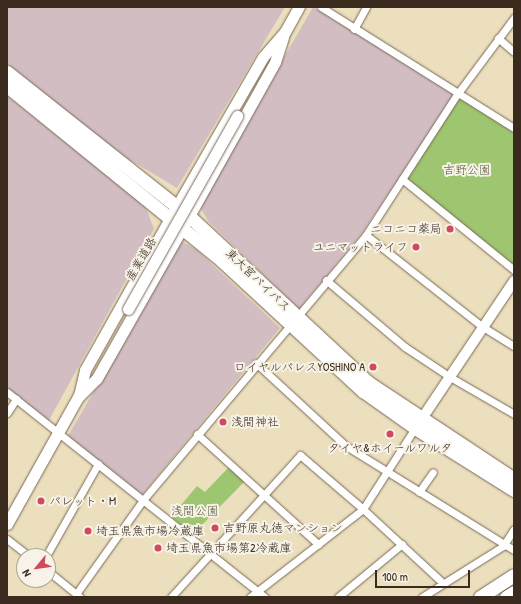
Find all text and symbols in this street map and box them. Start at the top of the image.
park label: 吉野公園 [443,163,491,177]
place label: ニコニコ薬局 [370,222,442,236]
marker: ニコニコ薬局 [445,224,455,234]
street label: 産業道路 [123,235,159,283]
place label: ユニマットライフ [312,240,408,254]
marker: ユニマットライフ [411,242,421,252]
street label: 東大宮バイパス [223,246,293,314]
place label: ロイヤルパレスYOSHINO A [233,360,365,374]
marker: ロイヤルパレスYOSHINO A [368,362,378,372]
place label: 浅間神社 [231,415,279,429]
marker: 浅間神社 [218,417,228,427]
marker: タイヤ&ホイールワルタ [385,429,395,439]
place label: タイヤ&ホイールワルタ [327,441,453,455]
place label: パレット・M [49,494,116,508]
marker: パレット・M [36,496,46,506]
park label: 浅間公園 [171,504,219,518]
place label: 吉野原丸徳マンション [223,521,343,535]
marker: 吉野原丸徳マンション [210,523,220,533]
place label: 埼玉県魚市場冷蔵庫 [96,524,204,538]
marker: 埼玉県魚市場冷蔵庫 [83,526,93,536]
place label: 埼玉県魚市場第2冷蔵庫 [166,541,292,555]
marker: 埼玉県魚市場第2冷蔵庫 [153,543,163,553]
north arrow [16,548,56,588]
scale bar [377,562,472,588]
text: N [19,567,34,579]
text: 100 m [382,568,408,585]

